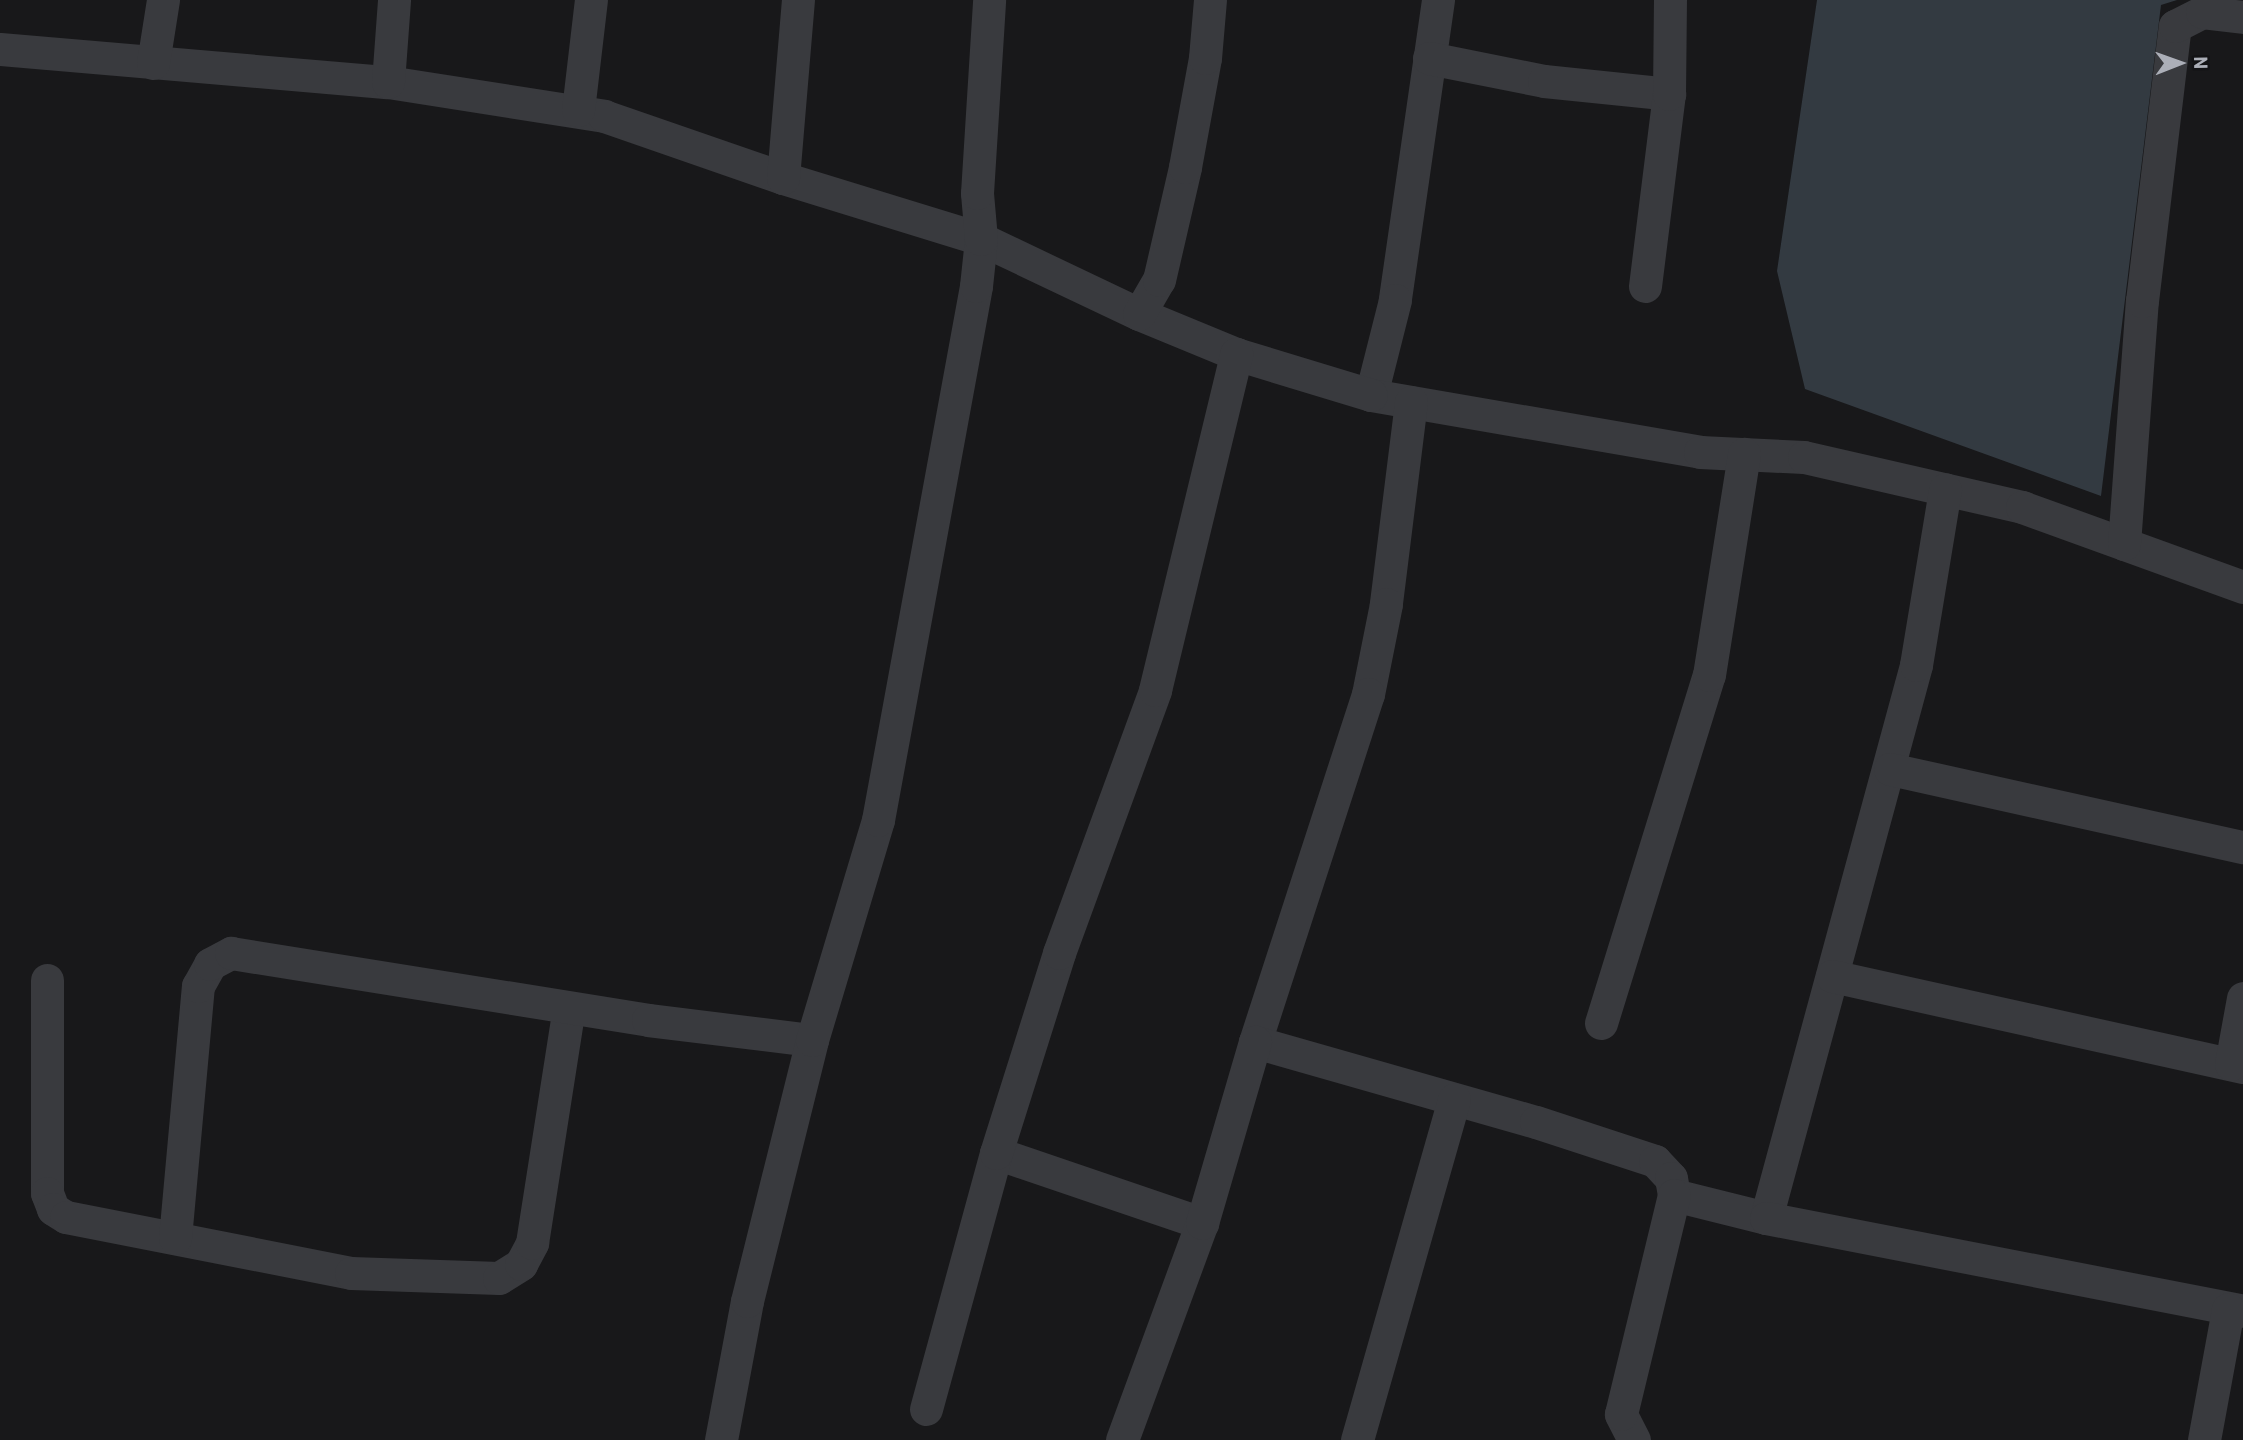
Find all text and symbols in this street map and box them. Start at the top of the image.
north arrow [2145,28,2215,98]
text: N [2190,56,2213,69]

